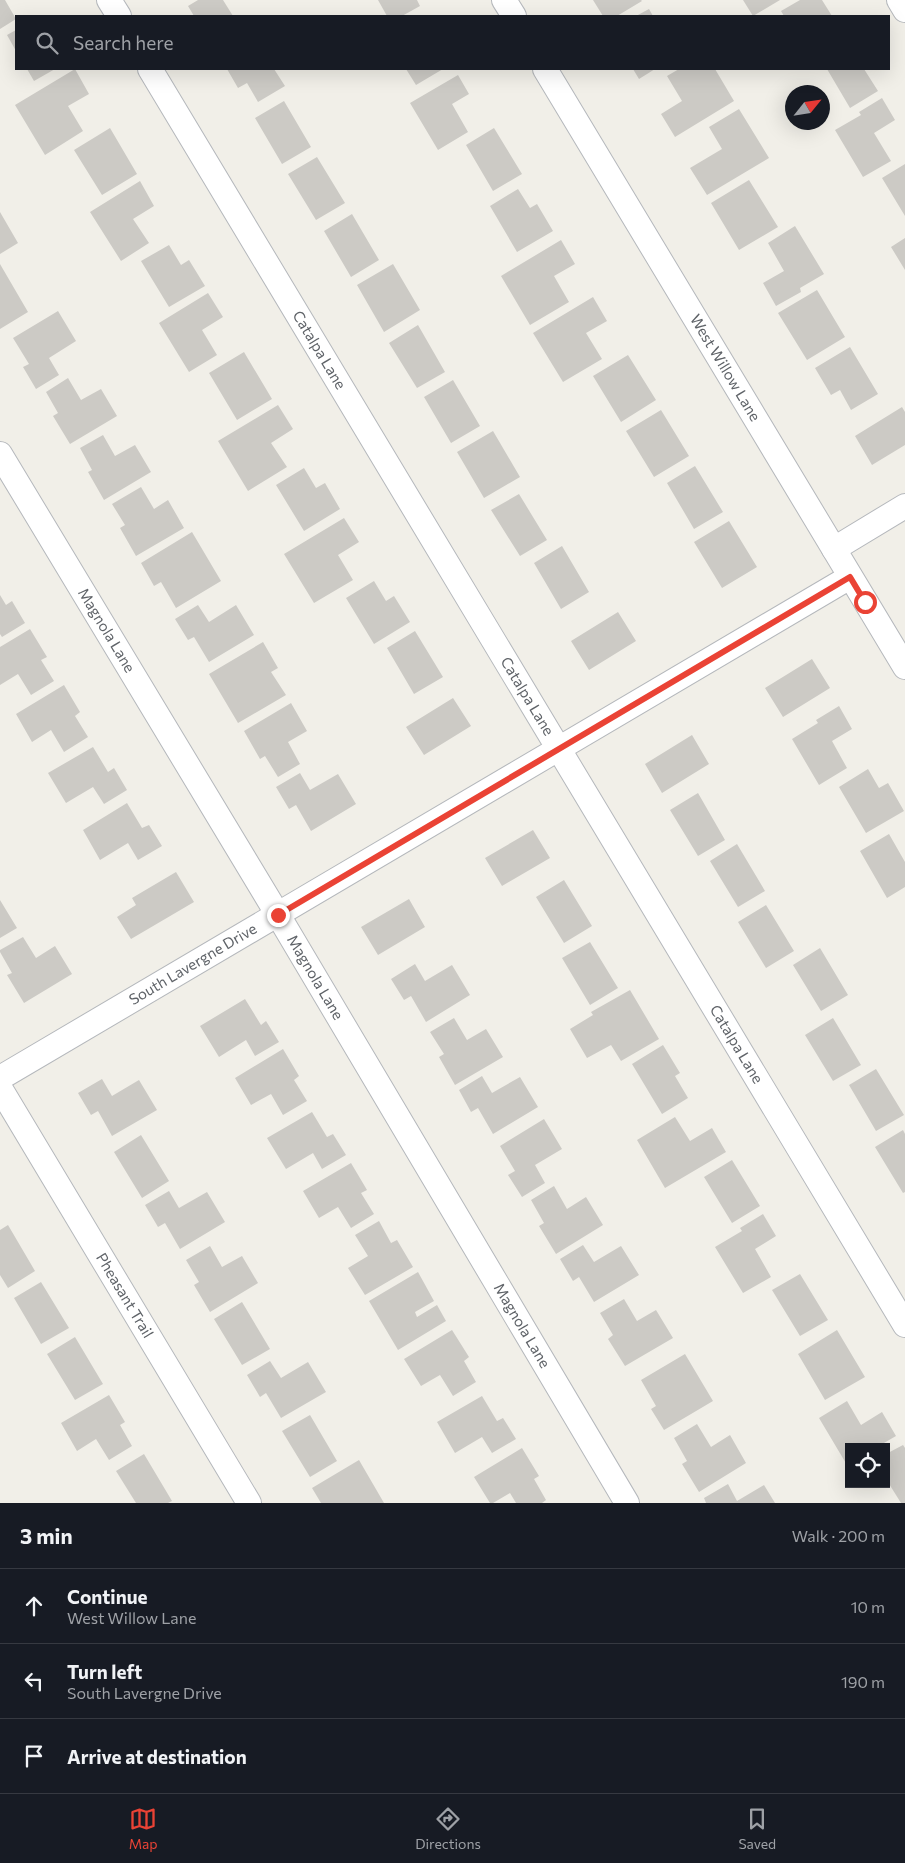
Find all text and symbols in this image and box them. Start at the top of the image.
search box [15,15,890,70]
icon: search [33,29,61,57]
text: Search here [73,31,173,54]
north arrow [785,85,830,130]
street label: Catalpa Lane [289,307,350,392]
street label: West Willow Lane [687,311,765,424]
street label: Magnola Lane [75,584,140,675]
route start [854,591,877,614]
street label: Catalpa Lane [497,653,559,739]
route end [267,904,290,927]
street label: South Lavergne Drive [125,919,260,1008]
street label: Magnola Lane [284,931,348,1023]
street label: Catalpa Lane [707,1001,768,1086]
street label: Pheasant Trail [93,1249,158,1341]
street label: Magnola Lane [491,1280,555,1371]
map controls [845,1443,890,1488]
button: locate [845,1443,890,1488]
text: 3 min [20,1523,73,1548]
text: Walk · 200 m [792,1526,885,1545]
text: Continue [67,1585,147,1608]
icon: ahead [20,1592,48,1620]
text: 10 m [851,1597,885,1616]
text: West Willow Lane [67,1608,196,1627]
text: Turn left [67,1660,142,1683]
icon: left [20,1667,48,1695]
text: 190 m [841,1672,885,1691]
text: South Lavergne Drive [67,1683,222,1702]
icon: arrive [20,1742,48,1770]
text: Arrive at destination [67,1745,247,1768]
tab: Map [129,1805,158,1852]
tab: Directions [415,1805,481,1852]
tab: Saved [738,1805,776,1852]

